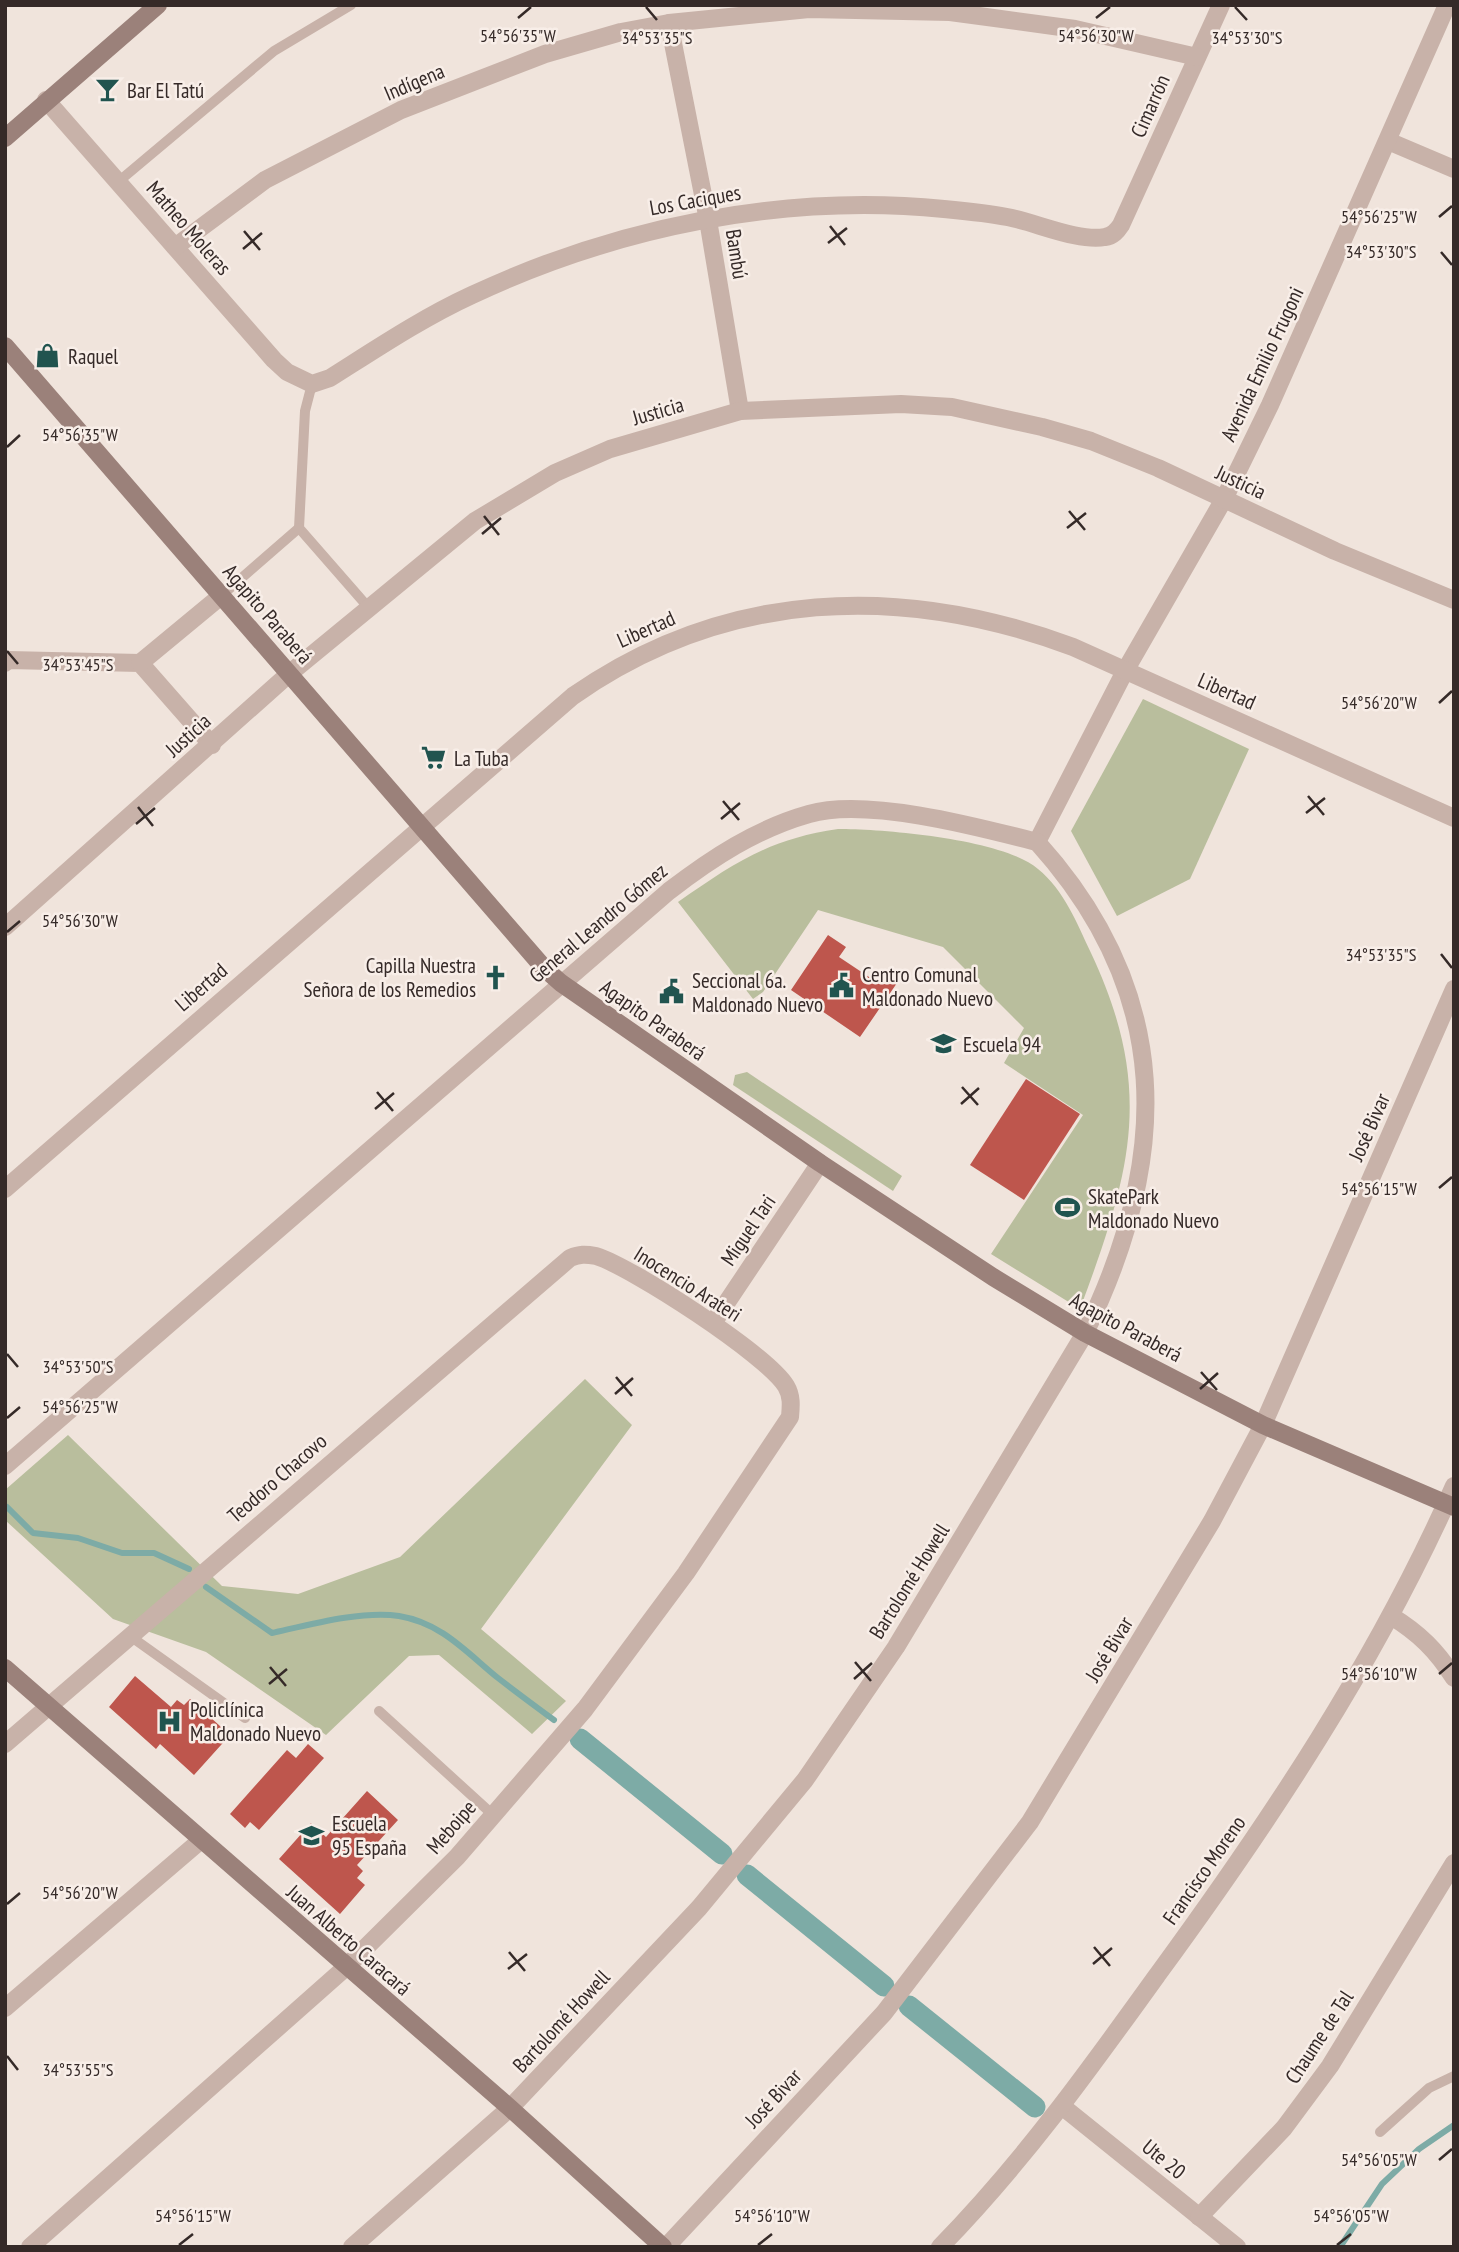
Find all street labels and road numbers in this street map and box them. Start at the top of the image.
street label: Indígena [380,57,448,107]
street label: Cimarrón [1124,70,1176,142]
street label: Matheo Moleras [141,175,237,281]
street label: Los Caciques [647,179,743,221]
street label: Bambú [720,227,754,281]
street label: Avenida Emilio Frugoni [1214,282,1310,446]
street label: Justicia [628,391,687,431]
street label: Justicia [1211,458,1270,505]
street label: Agapito Paraberá [217,559,319,669]
street label: Libertad [613,604,679,654]
street label: Libertad [1194,666,1260,716]
street label: Justicia [159,708,216,763]
street label: General Leandro Gómez [523,857,673,989]
street label: Libertad [169,957,233,1017]
street label: Agapito Paraberá [595,974,711,1066]
street label: José Bivar [1342,1089,1396,1166]
street label: Miguel Tari [714,1189,782,1271]
street label: Inocencio Arateri [629,1240,747,1328]
street label: Agapito Paraberá [1065,1286,1187,1368]
street label: Teodoro Chacovo [222,1428,332,1528]
street label: Bartolomé Howell [863,1518,955,1644]
street label: José Bivar [1079,1611,1139,1687]
street label: Meboipe [420,1795,482,1859]
street label: Francisco Moreno [1157,1810,1251,1930]
street label: Juan Alberto Caracará [281,1878,417,2001]
street label: Bartolomé Howell [507,1964,616,2078]
street label: Chaume de Tal [1279,1985,1359,2089]
street label: José Bivar [738,2063,807,2134]
street label: Ute 20 [1137,2133,1191,2185]

